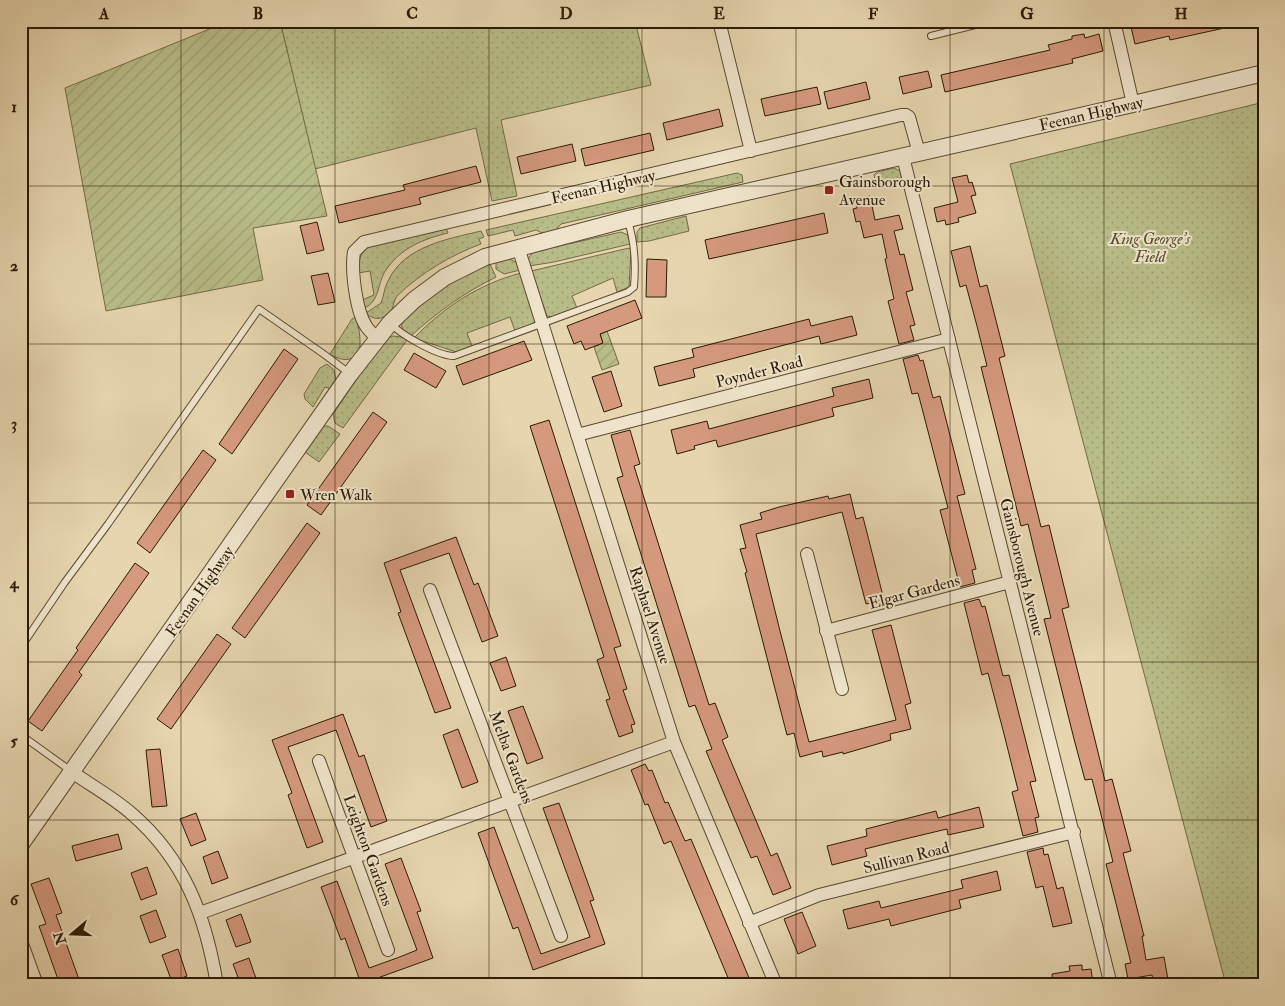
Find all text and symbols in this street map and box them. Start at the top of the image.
text: A [98,4,110,24]
text: B [253,4,263,24]
text: C [406,4,418,24]
text: D [559,4,573,24]
text: E [713,4,725,24]
text: F [868,4,878,24]
text: G [1020,4,1034,24]
text: H [1174,4,1188,24]
street label: Feenan Highway [1037,92,1146,136]
text: 1 [11,97,17,117]
street label: Feenan Highway [549,165,658,209]
place label: Gainsborough Avenue [838,172,931,210]
marker: Gainsborough Avenue [823,184,835,196]
park label: King George's Field [1109,229,1191,267]
text: 2 [10,256,18,276]
street label: Poynder Road [714,351,805,392]
text: 3 [11,414,17,434]
place label: Wren Walk [299,485,373,505]
marker: Wren Walk [284,488,296,500]
street label: Gainsborough Avenue [995,496,1049,639]
street label: Feenan Highway [161,542,239,641]
street label: Raphael Avenue [624,564,675,667]
street label: Elgar Gardens [866,570,962,614]
text: 4 [9,573,20,593]
street label: Melba Gardens [484,708,538,807]
text: 5 [10,731,18,751]
street label: Leighton Gardens [339,792,398,909]
street label: Sullivan Road [861,838,951,878]
text: 6 [10,890,20,910]
north arrow [48,908,98,958]
text: N [50,929,71,948]

